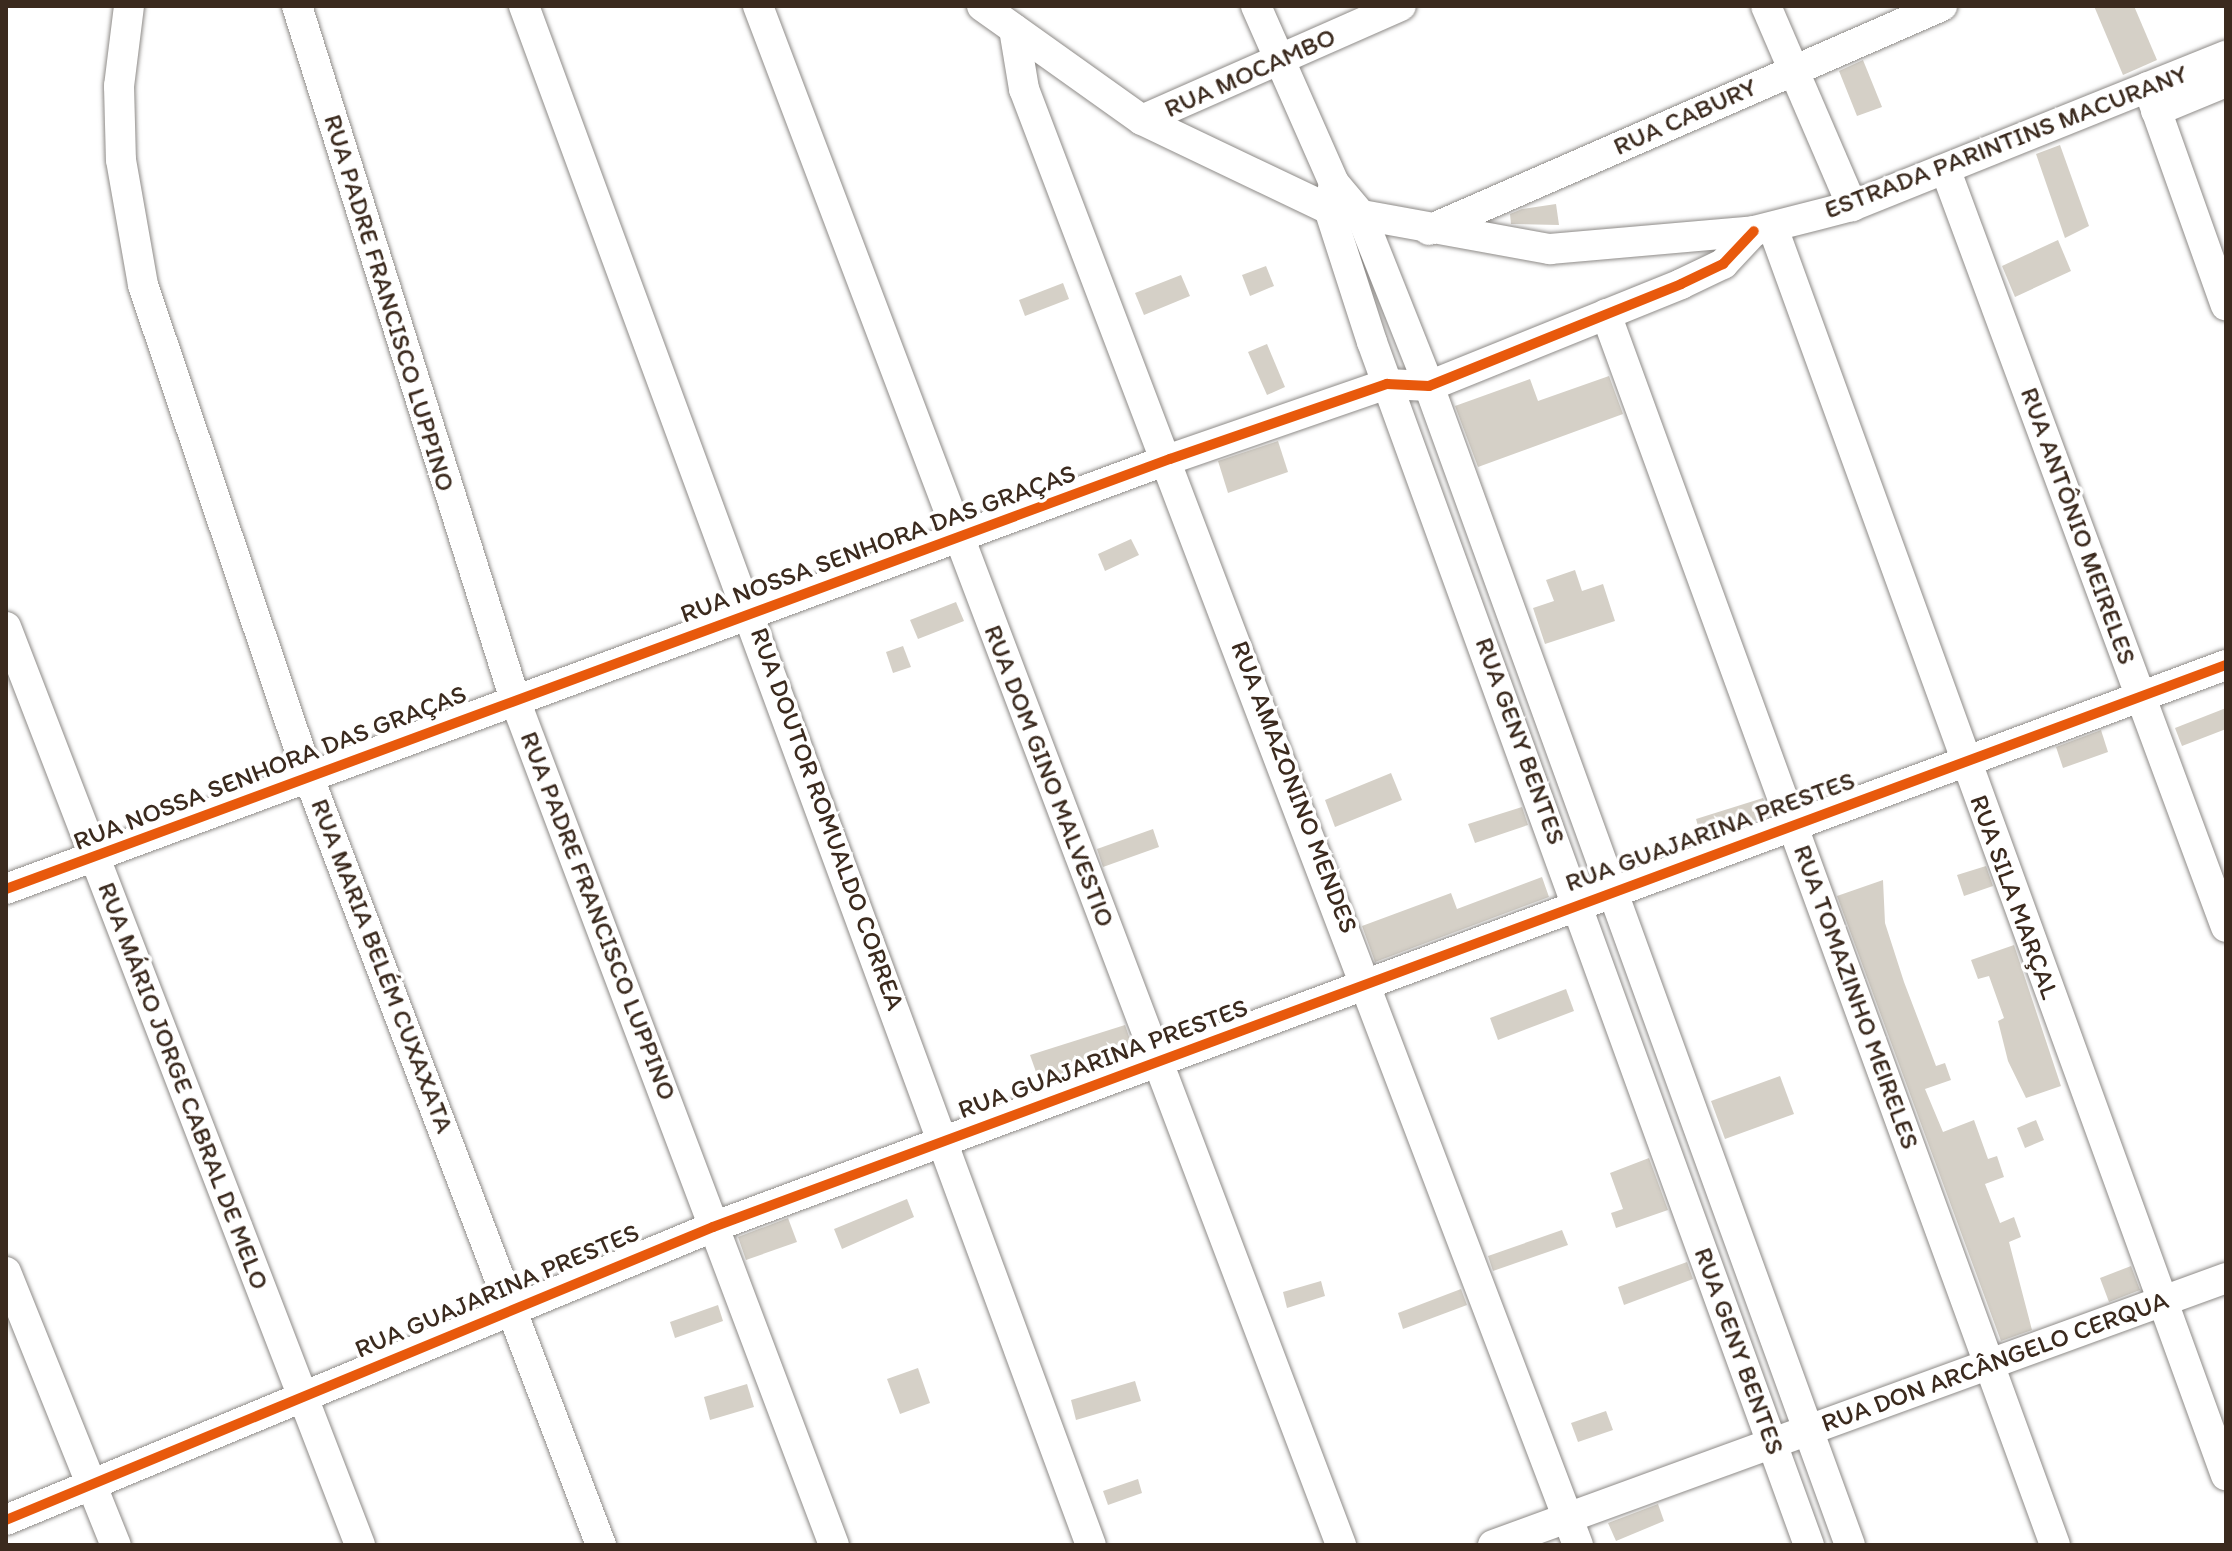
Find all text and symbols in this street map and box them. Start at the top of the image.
street label: RUA MOCAMBO [1160,21,1340,125]
street label: ESTRADA PARINTINS MACURANY [1821,58,2191,226]
street label: RUA CABURY [1609,72,1761,162]
street label: RUA PADRE FRANCISCO LUPPINO [318,114,460,492]
street label: RUA ANTÔNIO MEIRELES [2014,386,2142,666]
street label: RUA NOSSA SENHORA DAS GRAÇAS [676,458,1080,630]
street label: RUA DOM GINO MALVESTIO [976,618,1122,934]
street label: RUA DOUTOR ROMUALDO CORREA [743,622,911,1016]
street label: RUA GENY BENTES [1468,633,1572,849]
street label: RUA AMAZONINO MENDES [1224,636,1364,938]
street label: RUA NOSSA SENHORA DAS GRAÇAS [70,679,470,857]
street label: RUA PADRE FRANCISCO LUPPINO [514,731,682,1101]
street label: RUA GUAJARINA PRESTES [1561,765,1859,899]
street label: RUA SILA MARÇAL [1963,791,2065,1003]
street label: RUA MARIA BELÉM CUXAXATA [304,796,460,1136]
street label: RUA TOMAZINHO MEIRELES [1786,839,1926,1155]
street label: RUA MÁRIO JORGE CABRAL DE MELO [91,878,275,1294]
street label: RUA GUAJARINA PRESTES [954,992,1252,1126]
street label: RUA GUAJARINA PRESTES [350,1217,644,1365]
street label: RUA GENY BENTES [1687,1243,1791,1459]
street label: RUA DON ARCÂNGELO CERQUA [1817,1284,2173,1440]

